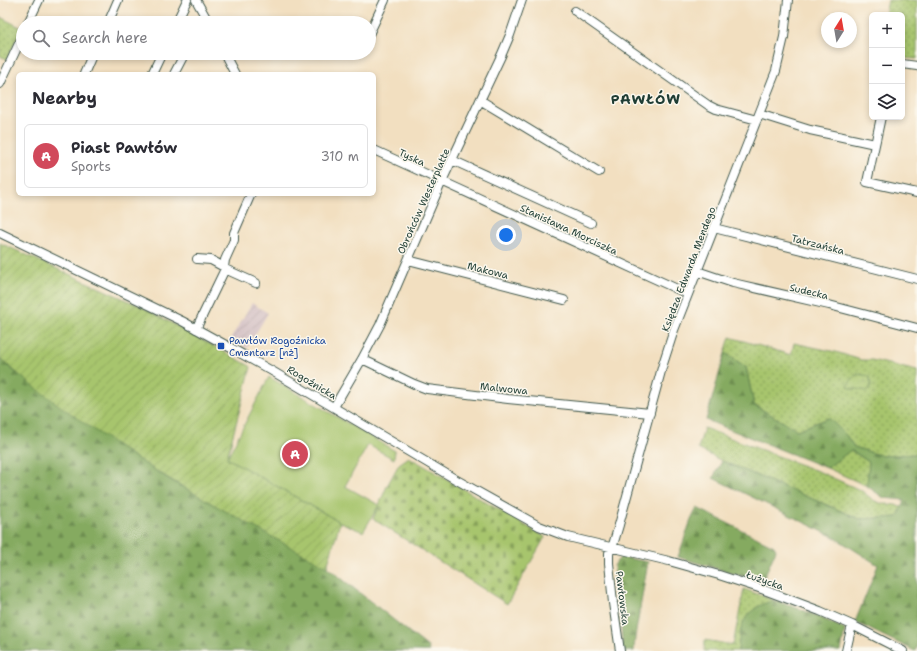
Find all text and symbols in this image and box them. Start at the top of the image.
north arrow [821,12,857,48]
map controls [869,12,905,120]
button: + [869,12,905,48]
search box [16,16,376,60]
icon: search [30,27,52,49]
text: Search here [62,28,148,48]
button: − [869,48,905,84]
button: layers [869,84,905,120]
text: Nearby [32,87,97,109]
district label: PAWŁÓW [611,90,681,108]
text: Piast Pawłów [71,138,177,158]
street label: Obrońców Westerplatte [394,146,453,256]
street label: Tyska [397,146,428,169]
text: A [41,148,51,165]
text: 310 m [321,148,359,165]
text: Sports [71,158,111,175]
street label: Stanisława Morciszka [518,201,620,258]
street label: Księdza Edwarda Mendego [659,205,718,334]
your location [496,225,516,245]
street label: Tatrzańska [790,232,846,258]
street label: Makowa [466,259,510,282]
street label: Sudecka [788,281,830,302]
place label: Pawłów Rogoźnicka Cmentarz [nż] [229,334,327,359]
marker: Pawłów Rogoźnicka Cmentarz [nż] [216,341,226,351]
street label: Rogoźnicka [285,363,340,403]
street label: Malwowa [479,380,529,398]
pin: A [282,439,308,469]
street label: Łużycka [744,568,786,593]
street label: Pawłowska [613,570,632,627]

